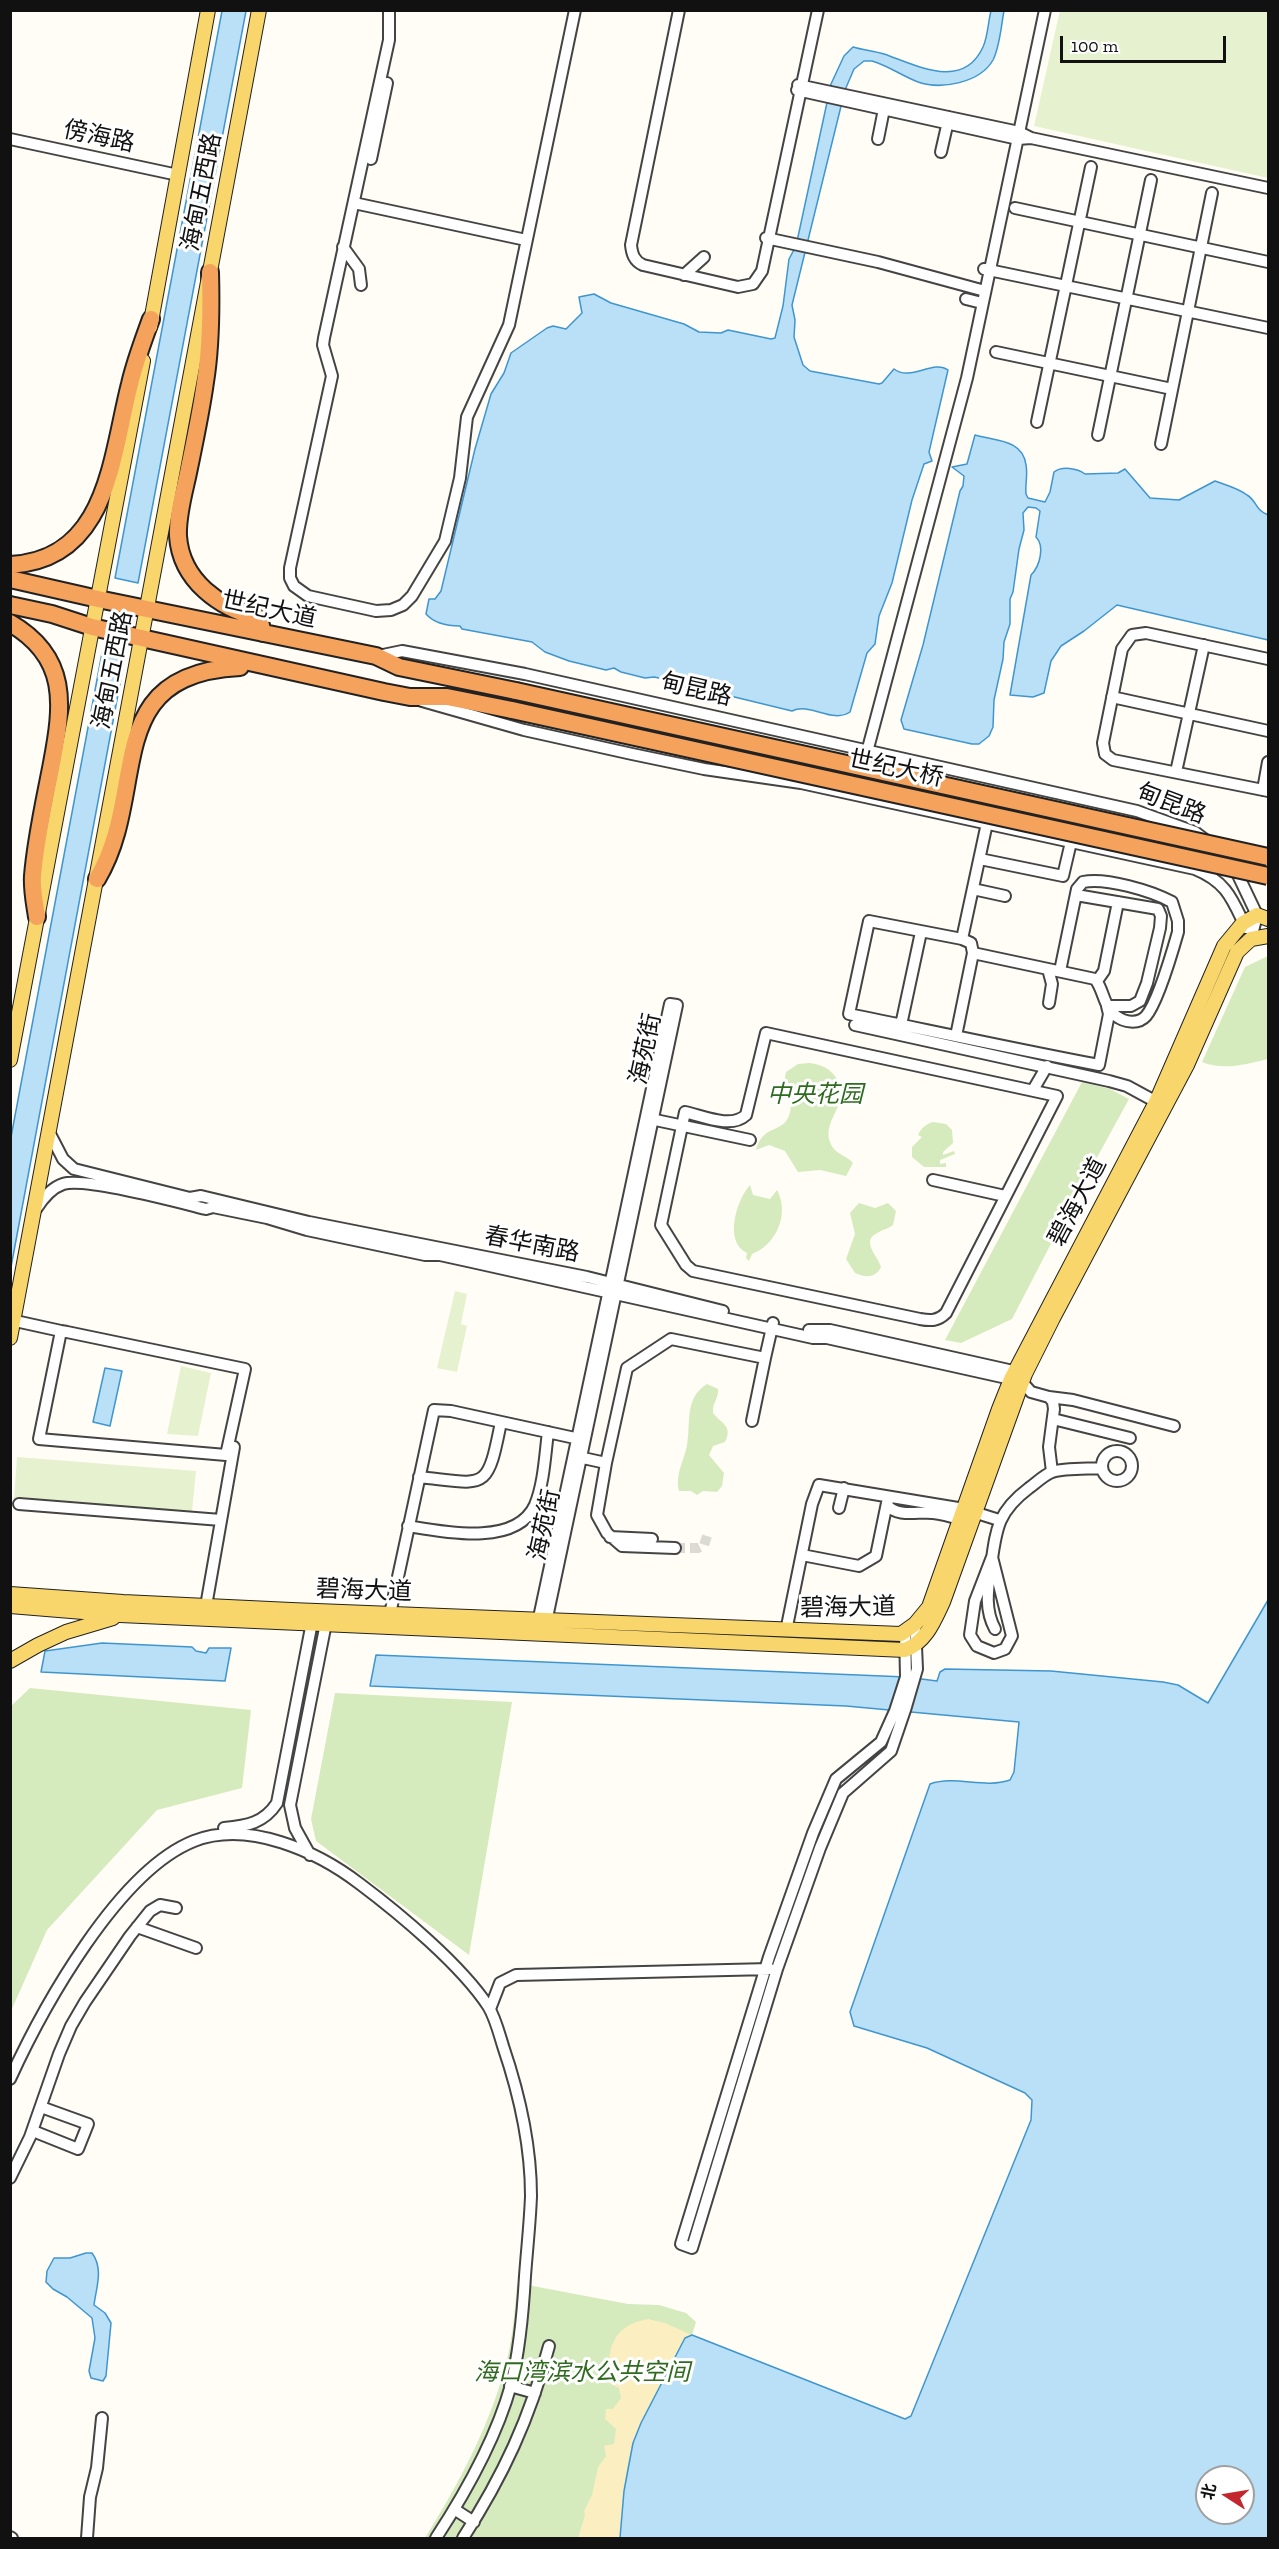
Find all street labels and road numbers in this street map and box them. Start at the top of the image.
street label: 傍海路 [61,115,137,159]
street label: 海甸五西路 [176,130,228,254]
street label: 世纪大道 [219,586,319,634]
street label: 海甸五西路 [87,608,139,732]
street label: 甸昆路 [658,668,734,712]
street label: 世纪大桥 [846,745,946,793]
street label: 甸昆路 [1132,778,1210,830]
street label: 海苑街 [624,1011,668,1087]
street label: 碧海大道 [1043,1153,1113,1251]
street label: 春华南路 [482,1222,582,1268]
street label: 海苑街 [523,1487,567,1563]
street label: 碧海大道 [316,1575,412,1607]
street label: 碧海大道 [800,1593,896,1623]

